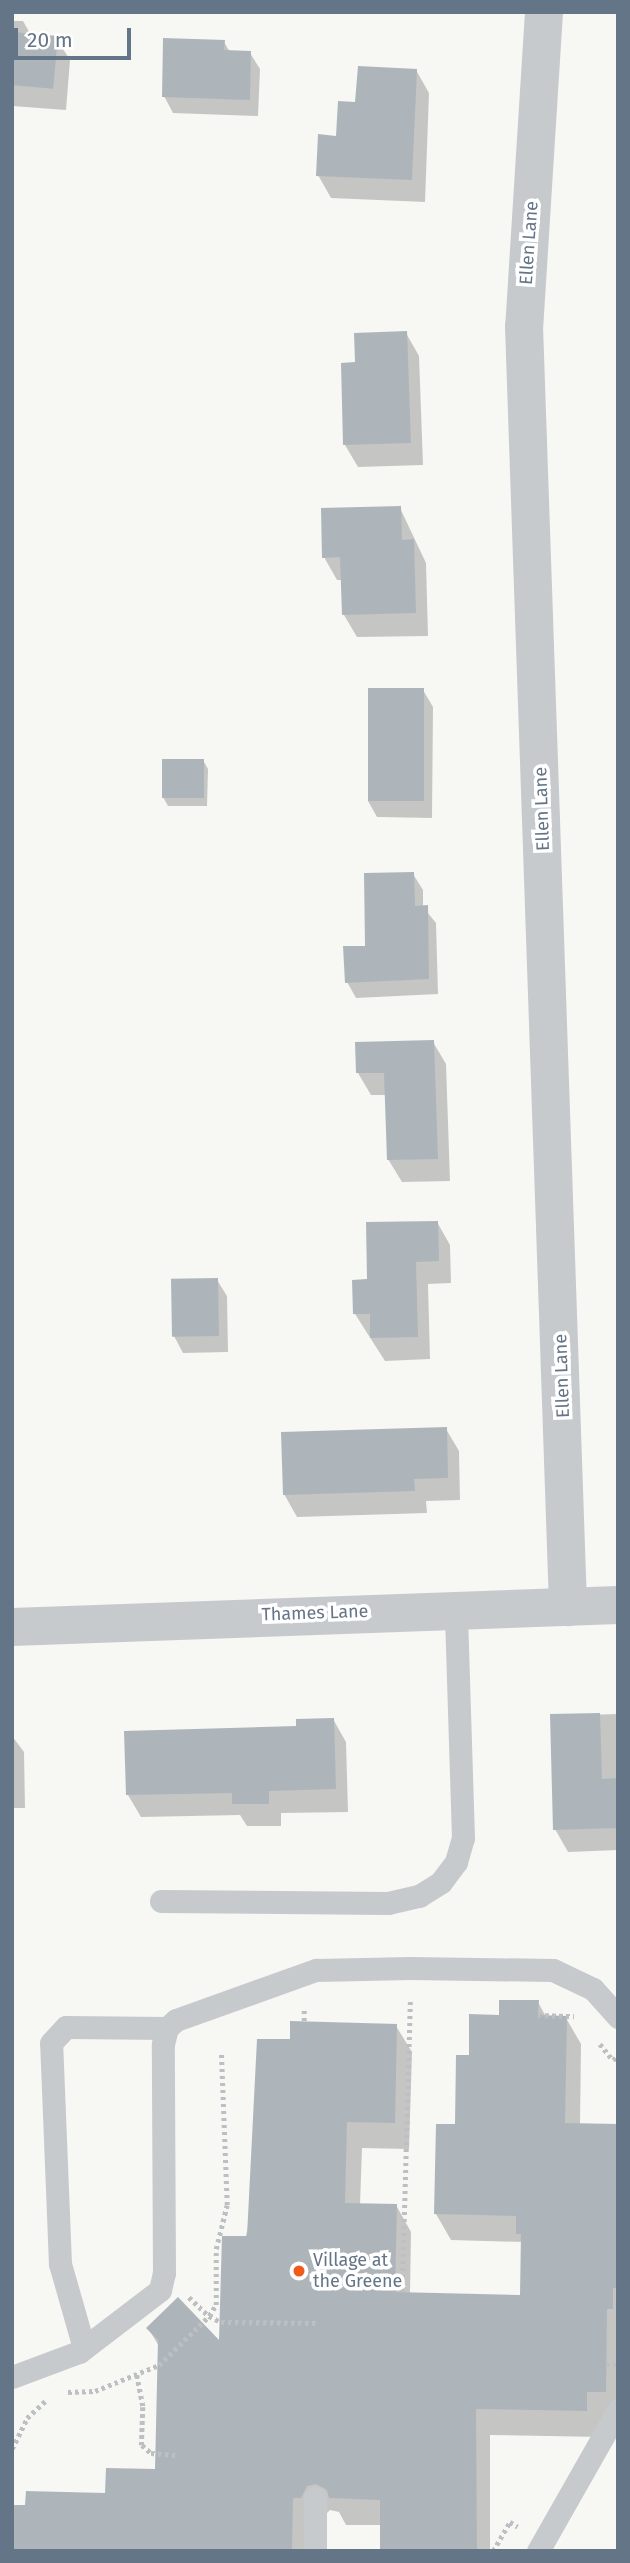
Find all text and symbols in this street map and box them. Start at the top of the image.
scale bar [18,14,135,58]
text: 20 m [27,27,73,53]
street label: Ellen Lane [515,200,543,286]
street label: Ellen Lane [530,767,554,851]
street label: Ellen Lane [550,1334,574,1418]
street label: Thames Lane [261,1600,369,1626]
place label: Village at the Greene [313,2250,402,2292]
marker: Village at the Greene [291,2263,307,2279]

